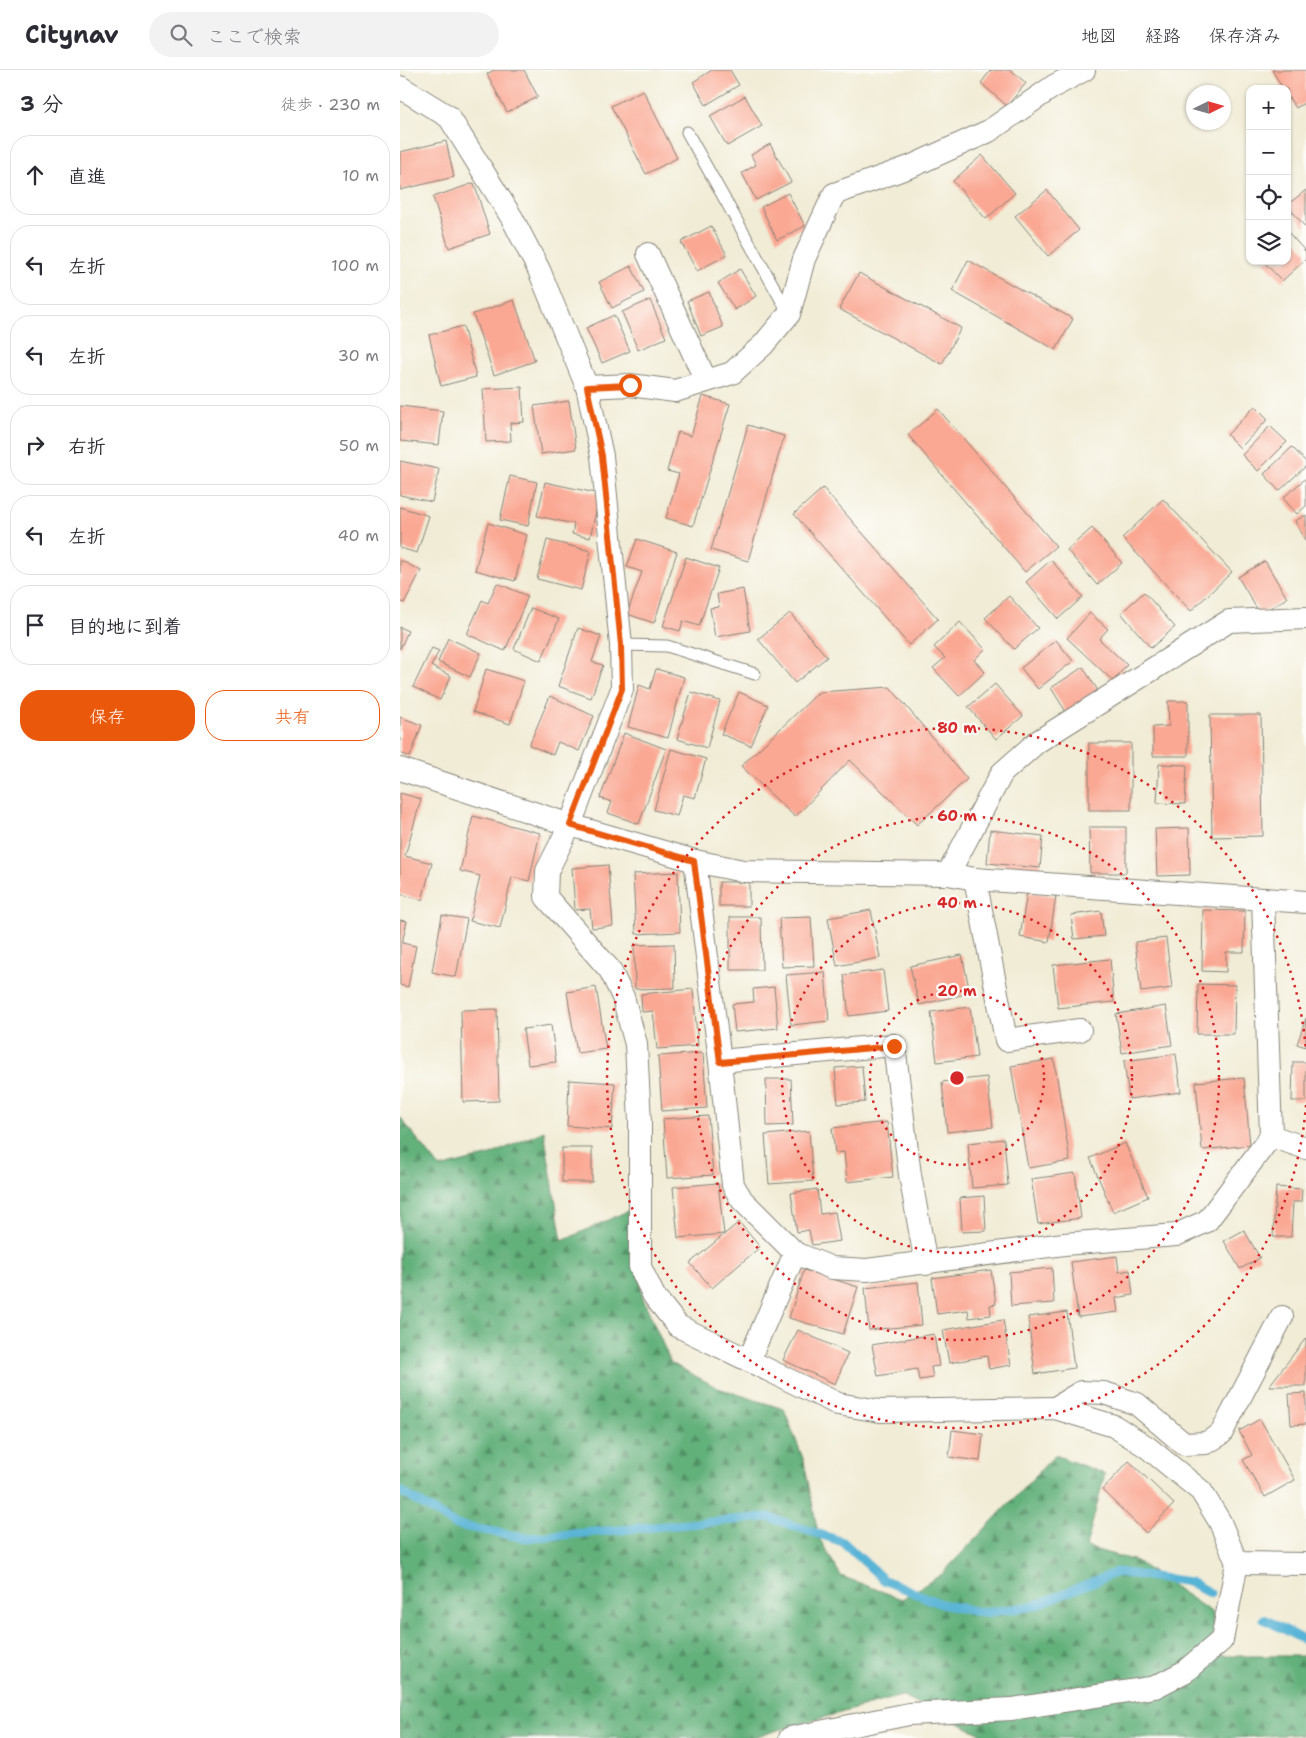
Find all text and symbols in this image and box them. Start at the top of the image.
search box [149,12,499,57]
text: Citynav [25,19,119,51]
icon: search [167,21,195,49]
text: ここで検索 [207,24,302,49]
text: 地図 [1081,24,1117,48]
text: 経路 [1145,24,1181,48]
text: 保存済み [1209,24,1281,48]
north arrow [1186,85,1231,130]
map controls [1246,85,1291,265]
button: + [1246,85,1291,130]
text: 3 分 [20,90,63,118]
text: 徒歩 · 230 m [281,94,380,115]
button: − [1246,130,1291,175]
icon: ahead [21,161,49,189]
text: 直進 [68,164,106,189]
text: 10 m [342,165,379,186]
button: locate [1246,175,1291,220]
button: layers [1246,220,1291,265]
icon: left [21,251,49,279]
text: 左折 [68,254,106,279]
text: 100 m [331,255,379,276]
icon: left [21,341,49,369]
text: 左折 [68,344,106,369]
text: 30 m [338,345,379,366]
route start [619,374,642,397]
icon: right [21,431,49,459]
text: 右折 [68,434,106,459]
text: 50 m [339,435,379,456]
icon: left [21,521,49,549]
text: 左折 [68,524,106,549]
text: 40 m [337,525,379,546]
icon: arrive [21,611,49,639]
text: 目的地に到着 [68,614,182,639]
button: 保存 [20,690,195,741]
button: 共有 [205,690,380,741]
text: 80 m [937,718,977,738]
text: 60 m [937,806,977,826]
text: 40 m [937,893,977,913]
text: 20 m [937,981,977,1001]
route end [883,1035,906,1058]
centre of rings [948,1069,966,1087]

